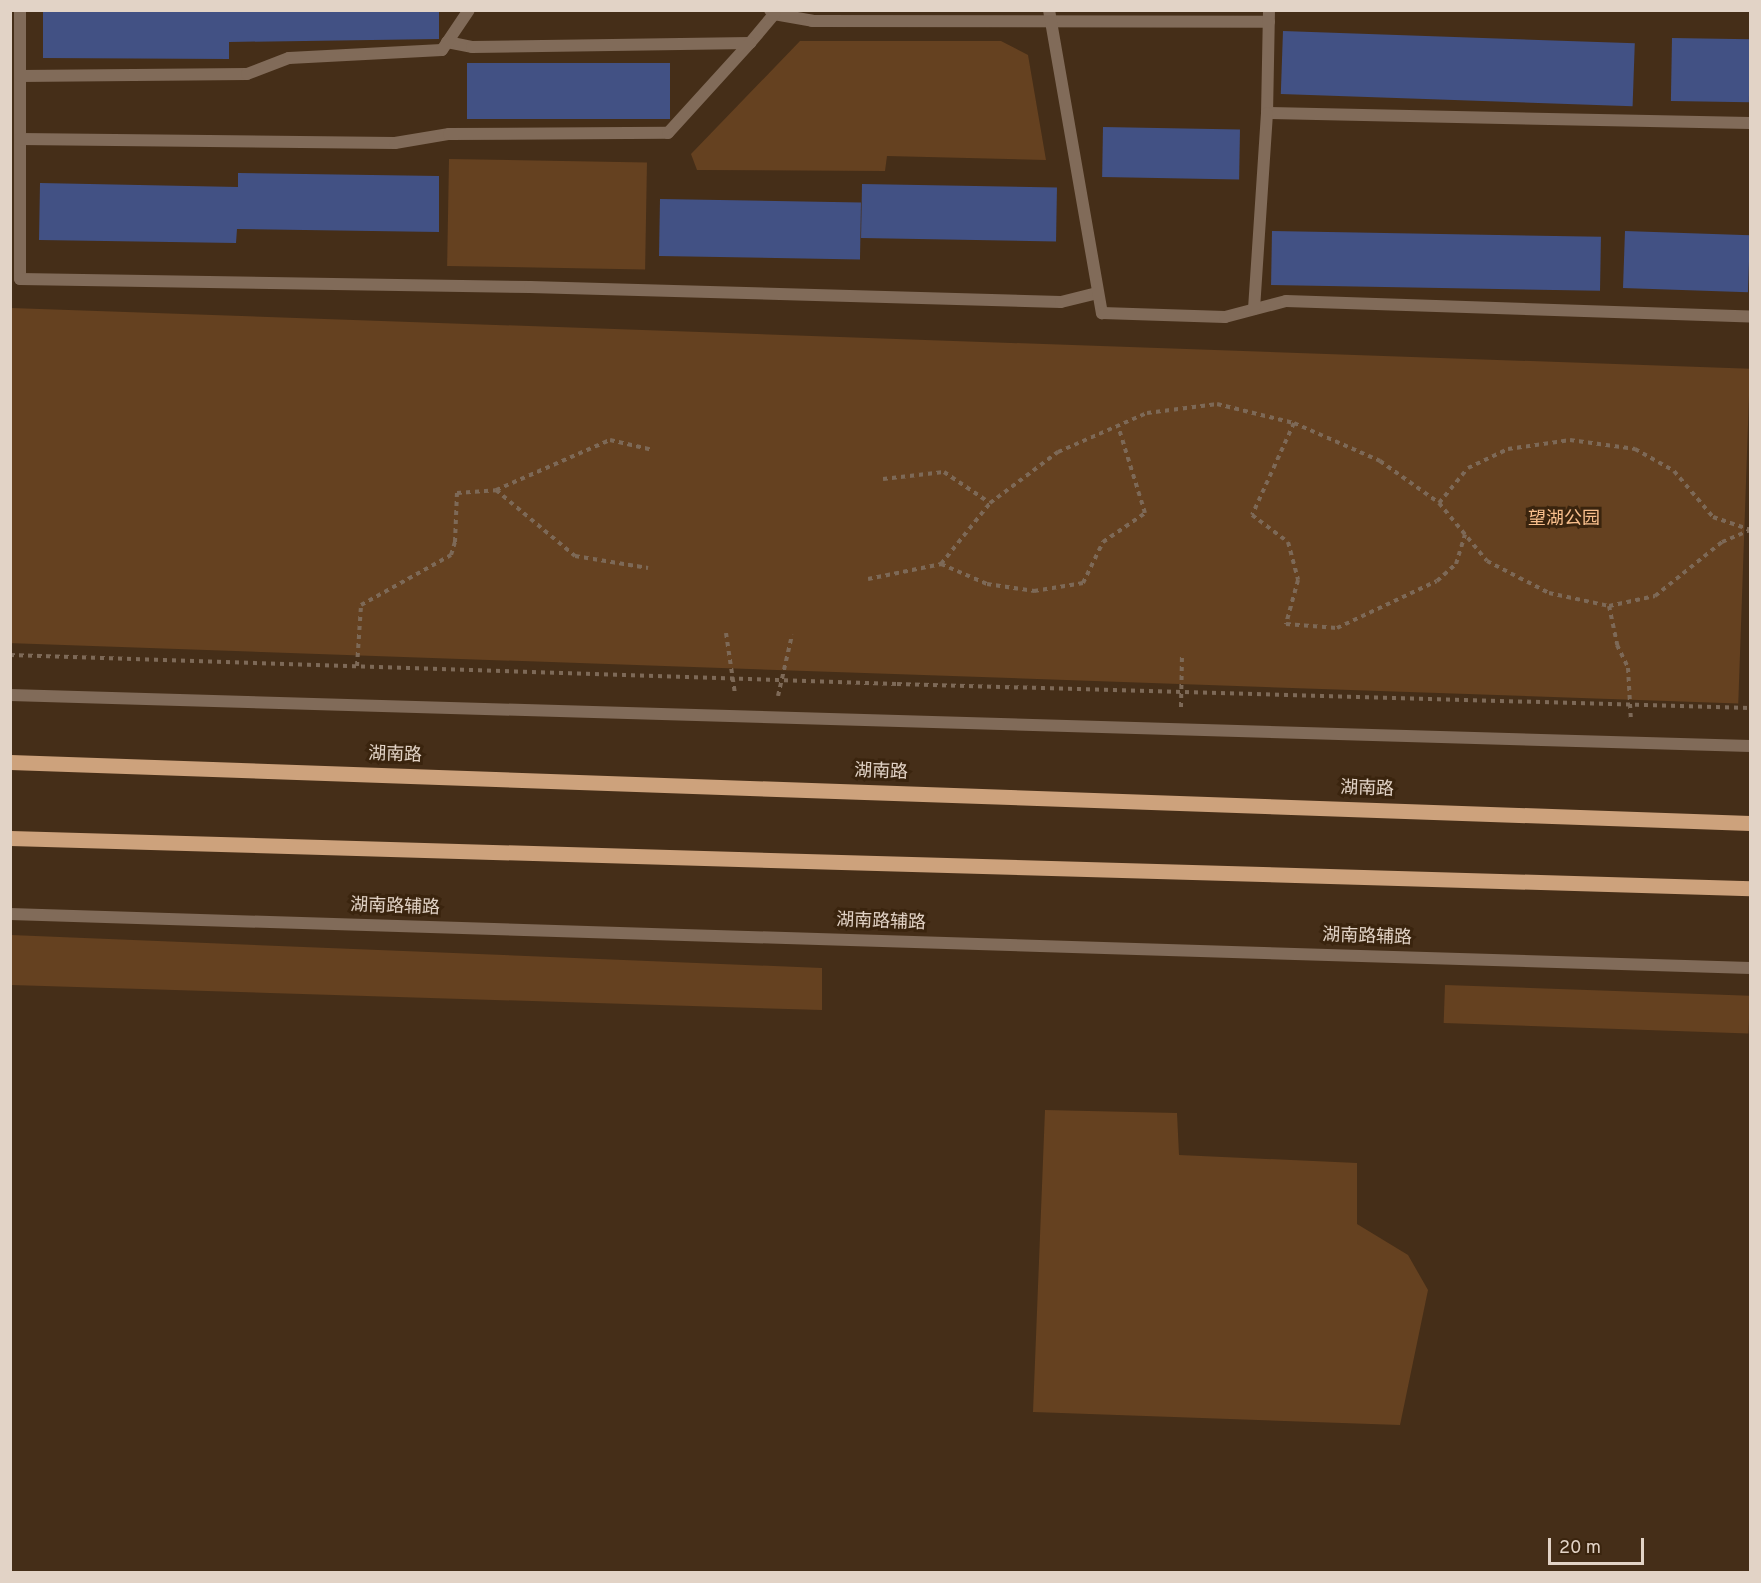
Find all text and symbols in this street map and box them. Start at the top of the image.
park label: 望湖公园 [1528,509,1600,531]
street label: 湖南路 [368,744,422,768]
street label: 湖南路 [854,761,908,785]
street label: 湖南路 [1340,778,1394,802]
street label: 湖南路辅路 [350,896,440,920]
street label: 湖南路辅路 [836,911,926,935]
street label: 湖南路辅路 [1322,926,1412,950]
scale bar [1551,1526,1647,1564]
text: 20 m [1559,1537,1601,1560]

